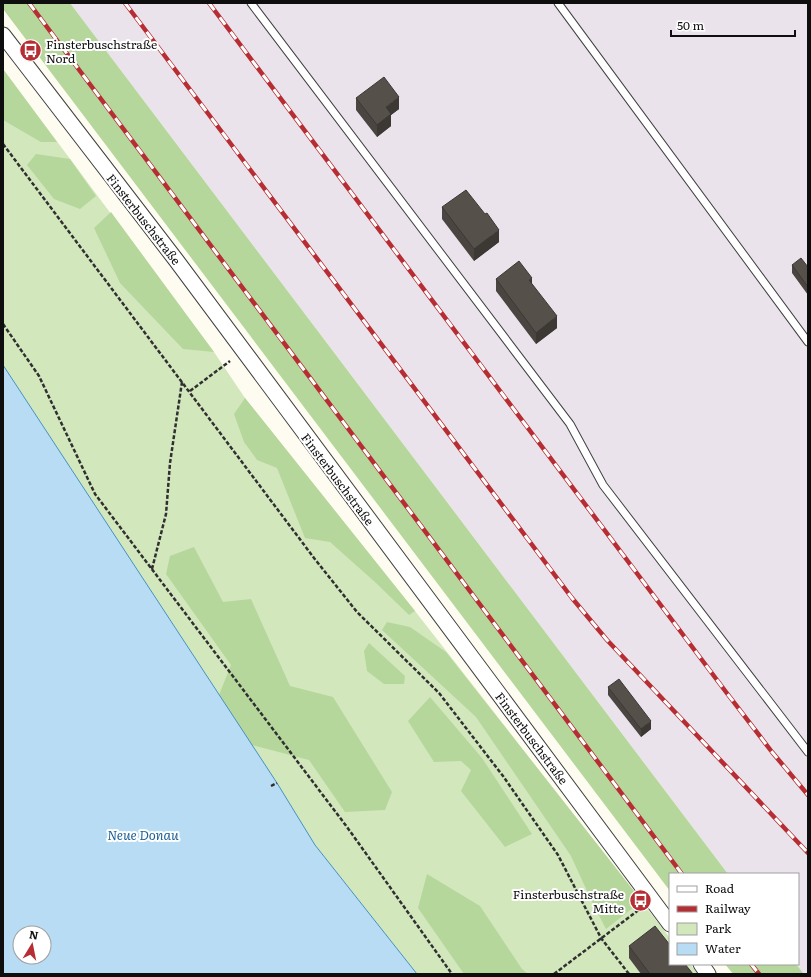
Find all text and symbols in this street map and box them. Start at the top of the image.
scale bar [671,12,795,38]
text: 50 m [677,16,704,34]
place label: Finsterbuschstraße Nord [46,35,157,67]
bus stop icon: Finsterbuschstraße Nord [18,38,44,64]
street label: Finsterbuschstraße [103,170,185,268]
street label: Finsterbuschstraße [297,429,379,529]
street label: Finsterbuschstraße [491,688,573,788]
water label: Neue Donau [107,825,179,844]
legend [669,873,799,965]
text: Road [705,879,735,897]
place label: Finsterbuschstraße Mitte [513,885,624,917]
bus stop icon: Finsterbuschstraße Mitte [627,888,653,914]
text: Railway [705,899,751,917]
text: Park [705,919,732,937]
north arrow [12,925,52,965]
text: N [28,925,40,943]
text: Water [705,939,741,957]

